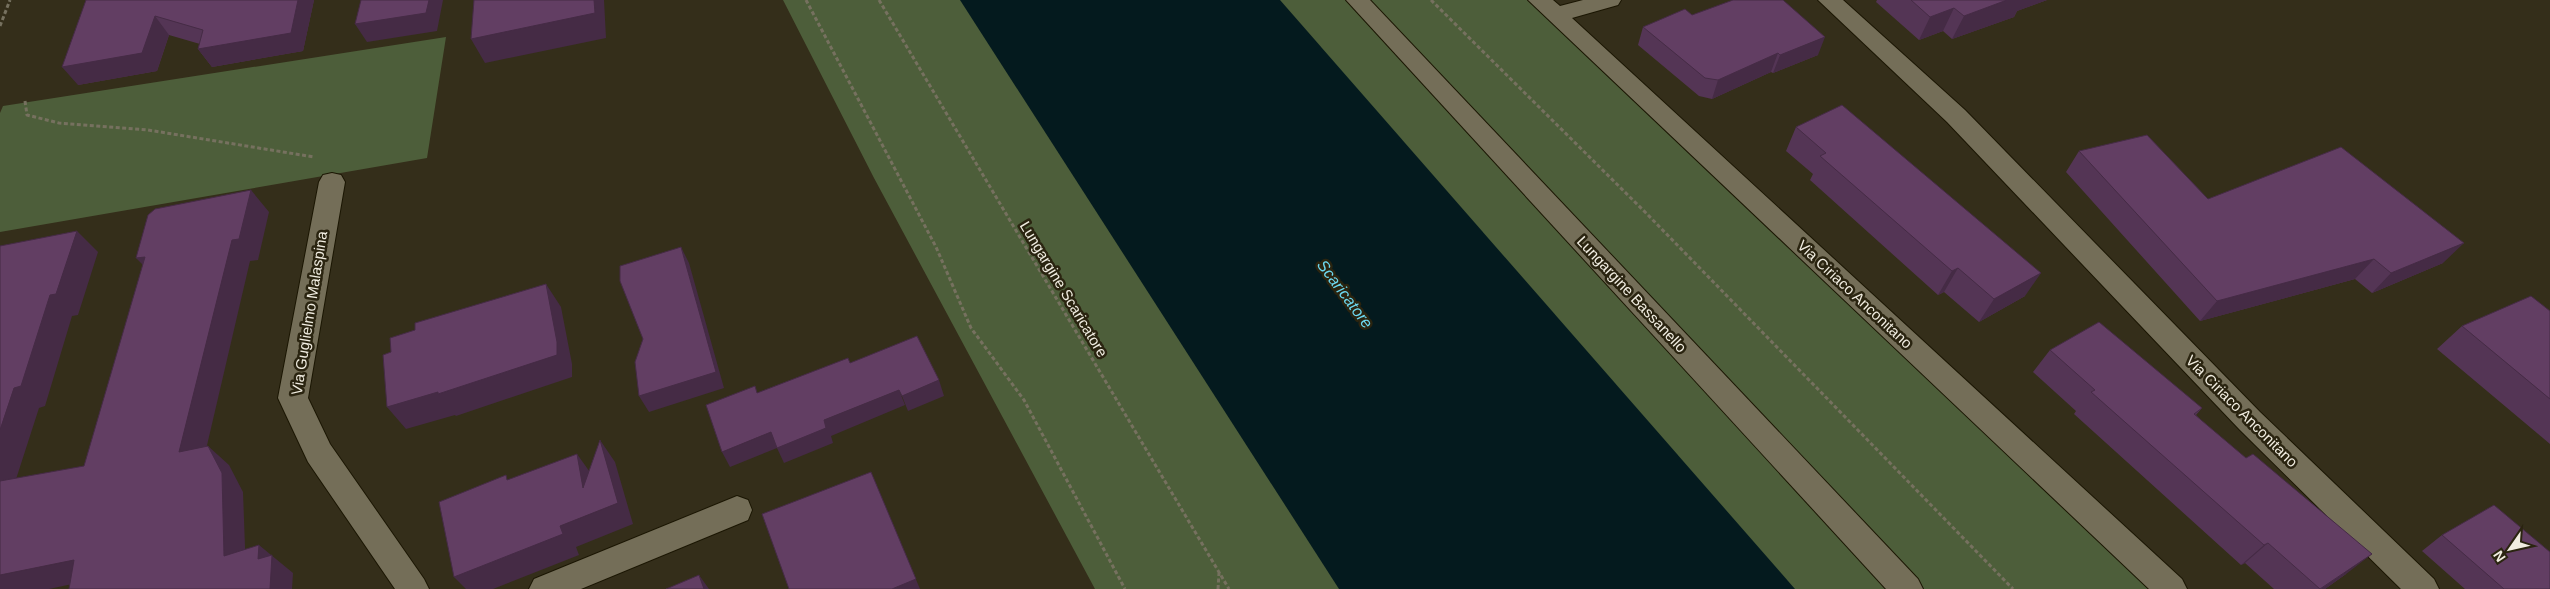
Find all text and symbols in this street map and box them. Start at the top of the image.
street label: Lungargine Scaricatore [1017,218,1111,360]
street label: Via Guglielmo Malaspina [288,229,330,396]
street label: Lungargine Bassanello [1574,232,1690,356]
street label: Via Ciriaco Anconitano [1794,236,1916,352]
water label: Scaricatore [1314,257,1376,332]
street label: Via Ciriaco Anconitano [2183,352,2301,470]
north arrow [2485,524,2535,574]
text: N [2490,548,2509,565]

